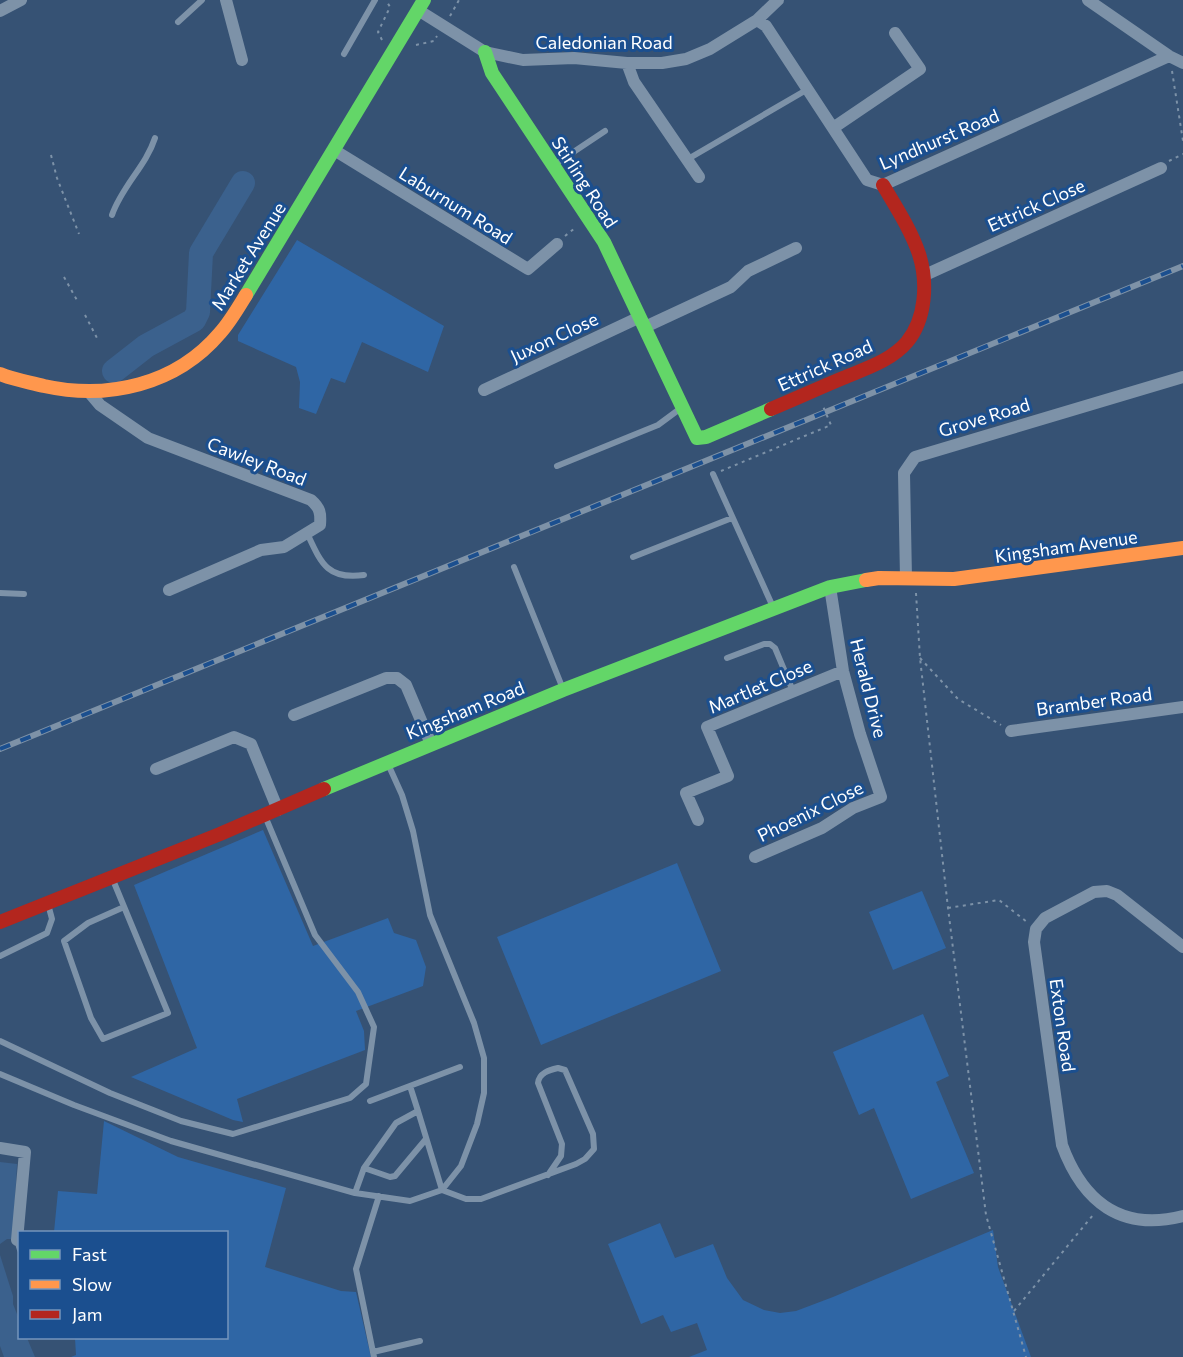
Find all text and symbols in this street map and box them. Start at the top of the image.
street label: Caledonian Road [535,31,673,53]
street label: Lyndhurst Road [876,104,1002,174]
street label: Stirling Road [547,132,623,232]
street label: Laburnum Road [395,161,517,249]
street label: Ettrick Close [984,174,1088,236]
street label: Market Avenue [206,198,290,314]
street label: Juxon Close [507,307,601,367]
street label: Ettrick Road [774,334,876,396]
street label: Grove Road [936,393,1032,441]
street label: Cawley Road [204,432,310,490]
street label: Kingsham Avenue [993,525,1139,567]
street label: Herald Drive [846,636,892,740]
street label: Martlet Close [705,654,815,718]
street label: Kingsham Road [403,676,527,744]
street label: Bramber Road [1035,682,1153,720]
street label: Phoenix Close [753,776,867,846]
street label: Exton Road [1046,977,1080,1073]
legend [18,1231,228,1339]
text: Fast [72,1243,107,1265]
text: Slow [72,1273,112,1295]
text: Jam [72,1303,102,1325]

